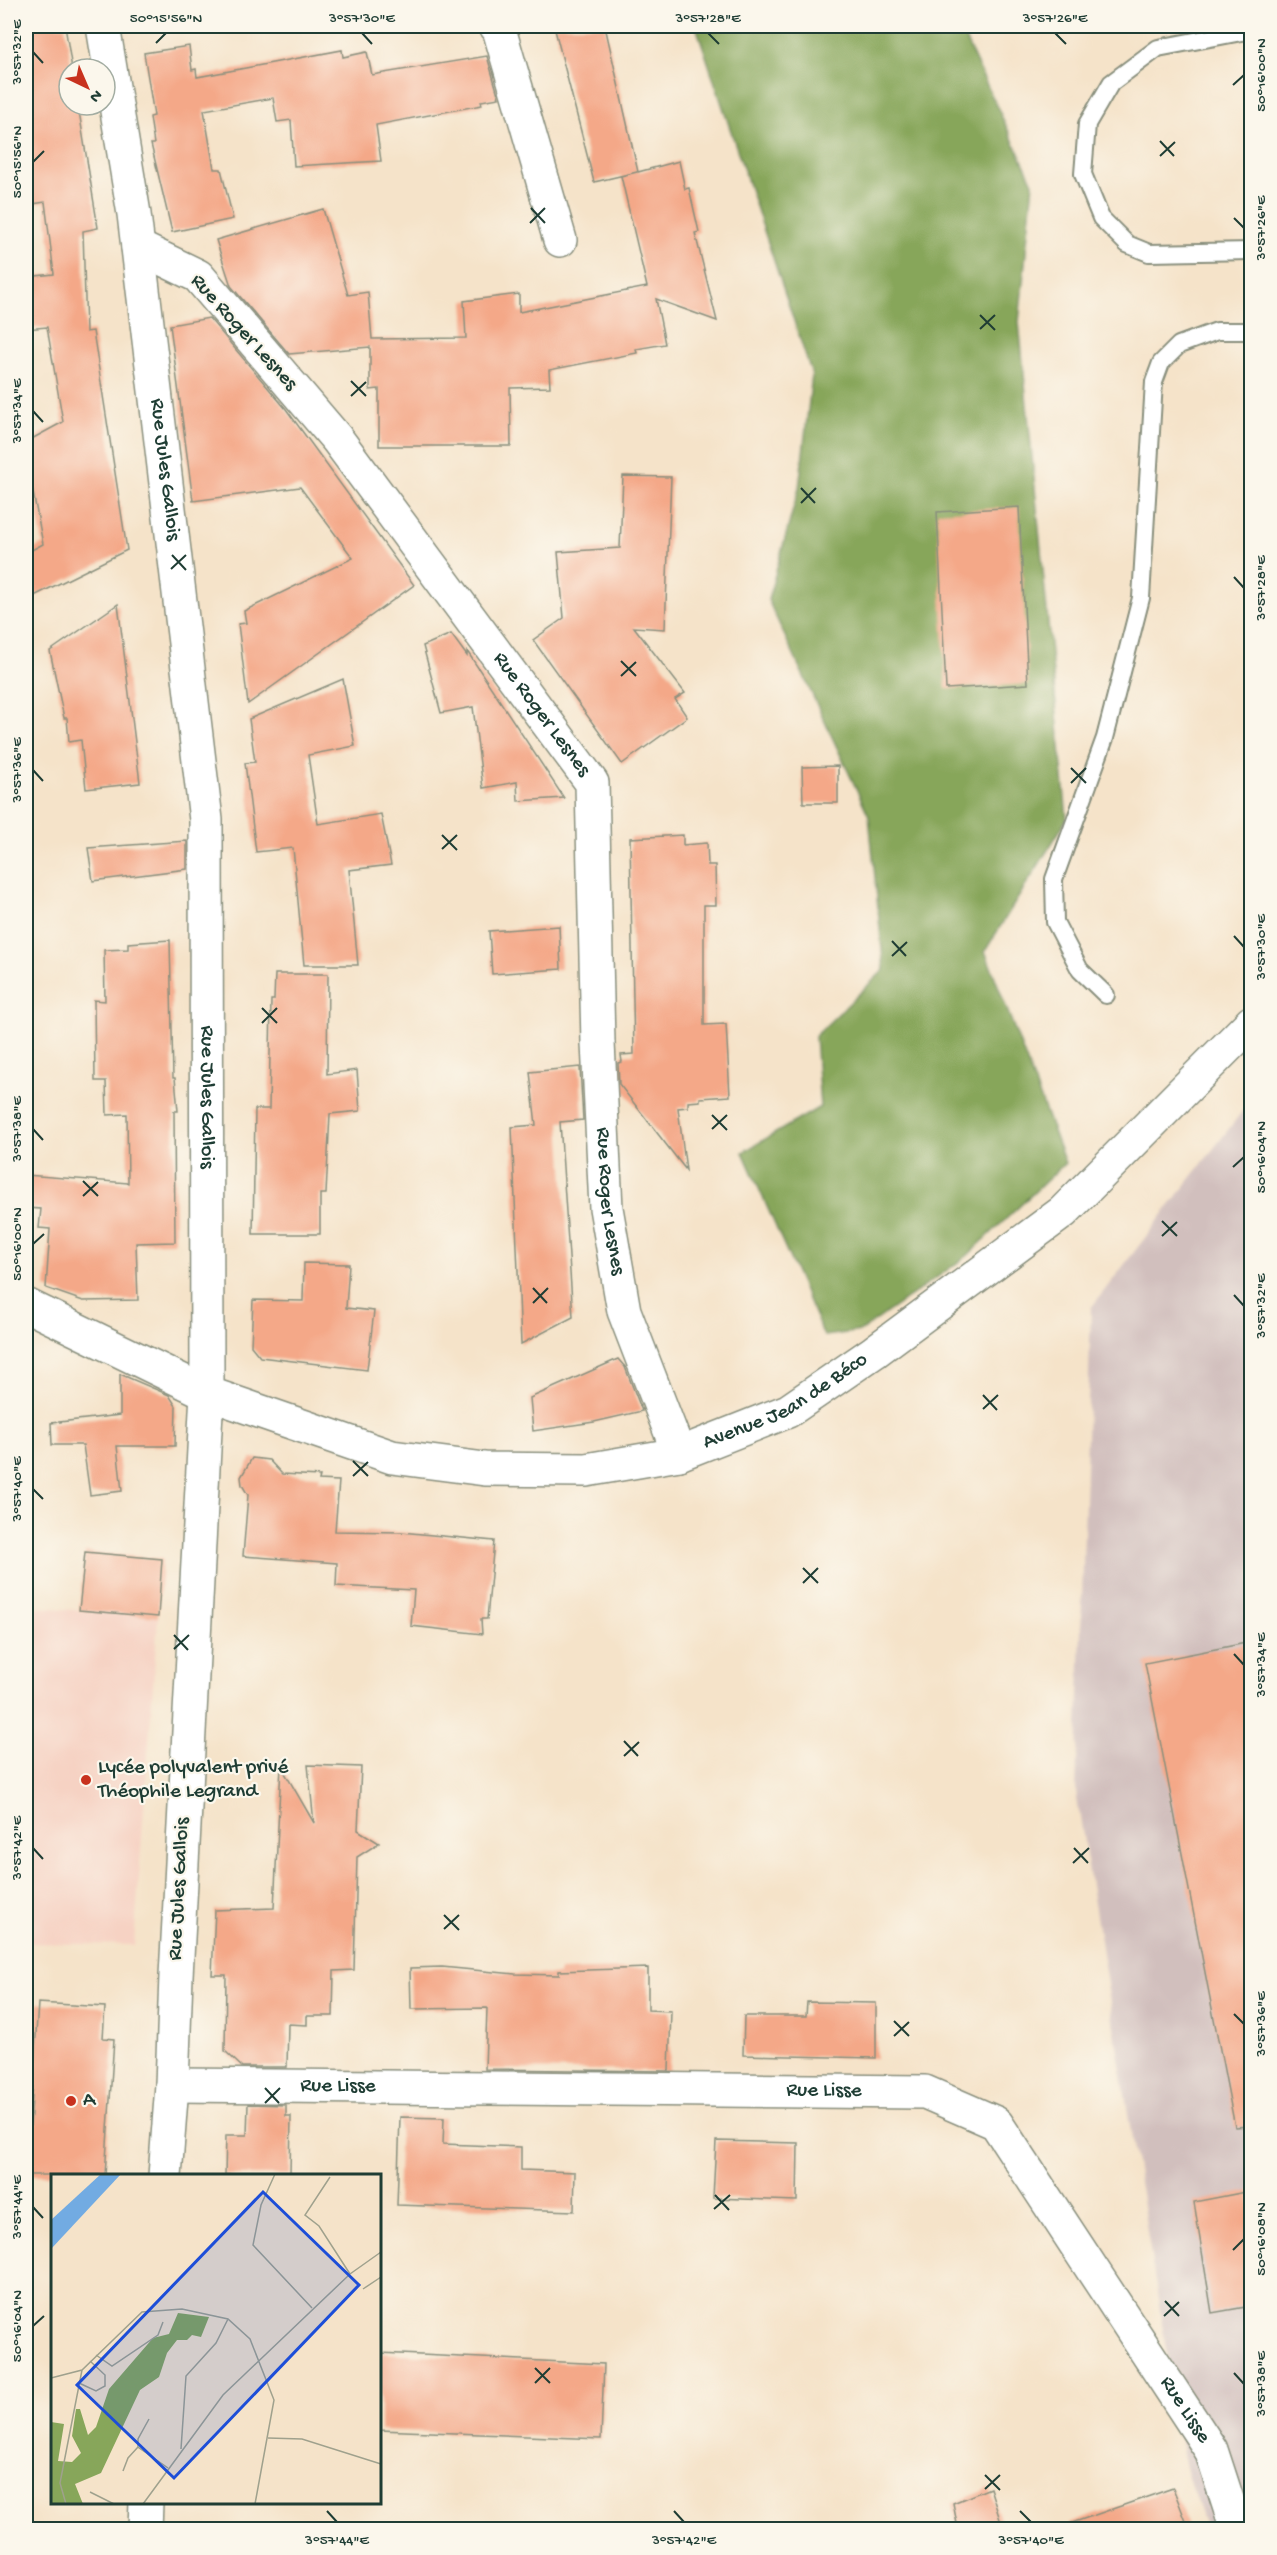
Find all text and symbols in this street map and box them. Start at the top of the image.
text: 50°15'56"N [130,10,202,28]
text: 3°57'30"E [328,10,396,28]
text: 3°57'28"E [674,10,741,28]
text: 3°57'26"E [1022,10,1088,28]
text: 3°57'32"E [9,19,27,85]
text: 50°16'00"N [1253,38,1271,112]
north arrow [57,57,117,117]
text: N [84,85,105,106]
text: 50°15'56"N [9,126,27,198]
text: 3°57'26"E [1253,195,1271,261]
street label: Rue Roger Lesnes [184,269,303,398]
text: 3°57'34"E [9,378,27,444]
street label: Rue Jules Gallois [144,397,185,544]
text: 3°57'28"E [1253,555,1271,622]
street label: Rue Roger Lesnes [487,647,596,783]
text: 3°57'36"E [9,737,27,804]
text: 3°57'30"E [1253,913,1271,981]
street label: Rue Jules Gallois [194,1026,219,1170]
text: 3°57'38"E [9,1096,27,1163]
text: 50°16'04"N [1253,1121,1271,1193]
street label: Rue Roger Lesnes [590,1127,630,1278]
text: 50°16'00"N [9,1207,27,1281]
text: 3°57'32"E [1253,1273,1271,1339]
street label: Avenue Jean de Béco [699,1347,873,1456]
text: 3°57'40"E [9,1456,27,1523]
text: 3°57'34"E [1253,1632,1271,1698]
place label: Lycée polyvalent privé Théophile Legrand [97,1756,289,1805]
marker: Lycée polyvalent privé Théophile Legrand [79,1773,93,1787]
text: 3°57'42"E [9,1815,27,1881]
street label: Rue Jules Gallois [164,1816,196,1961]
text: 3°57'36"E [1253,1991,1271,2058]
street label: Rue Lisse [300,2074,377,2099]
street label: Rue Lisse [786,2078,863,2104]
place label: A [83,2089,97,2114]
marker: A [64,2094,78,2108]
text: 3°57'44"E [9,2174,27,2240]
inset map [51,2174,381,2504]
text: 50°16'08"N [1253,2202,1271,2276]
text: 50°16'04"N [9,2290,27,2362]
text: 3°57'38"E [1253,2351,1271,2418]
street label: Rue Lisse [1154,2372,1216,2449]
text: 3°57'44"E [304,2532,370,2550]
text: 3°57'42"E [651,2532,717,2550]
text: 3°57'40"E [997,2532,1064,2550]

